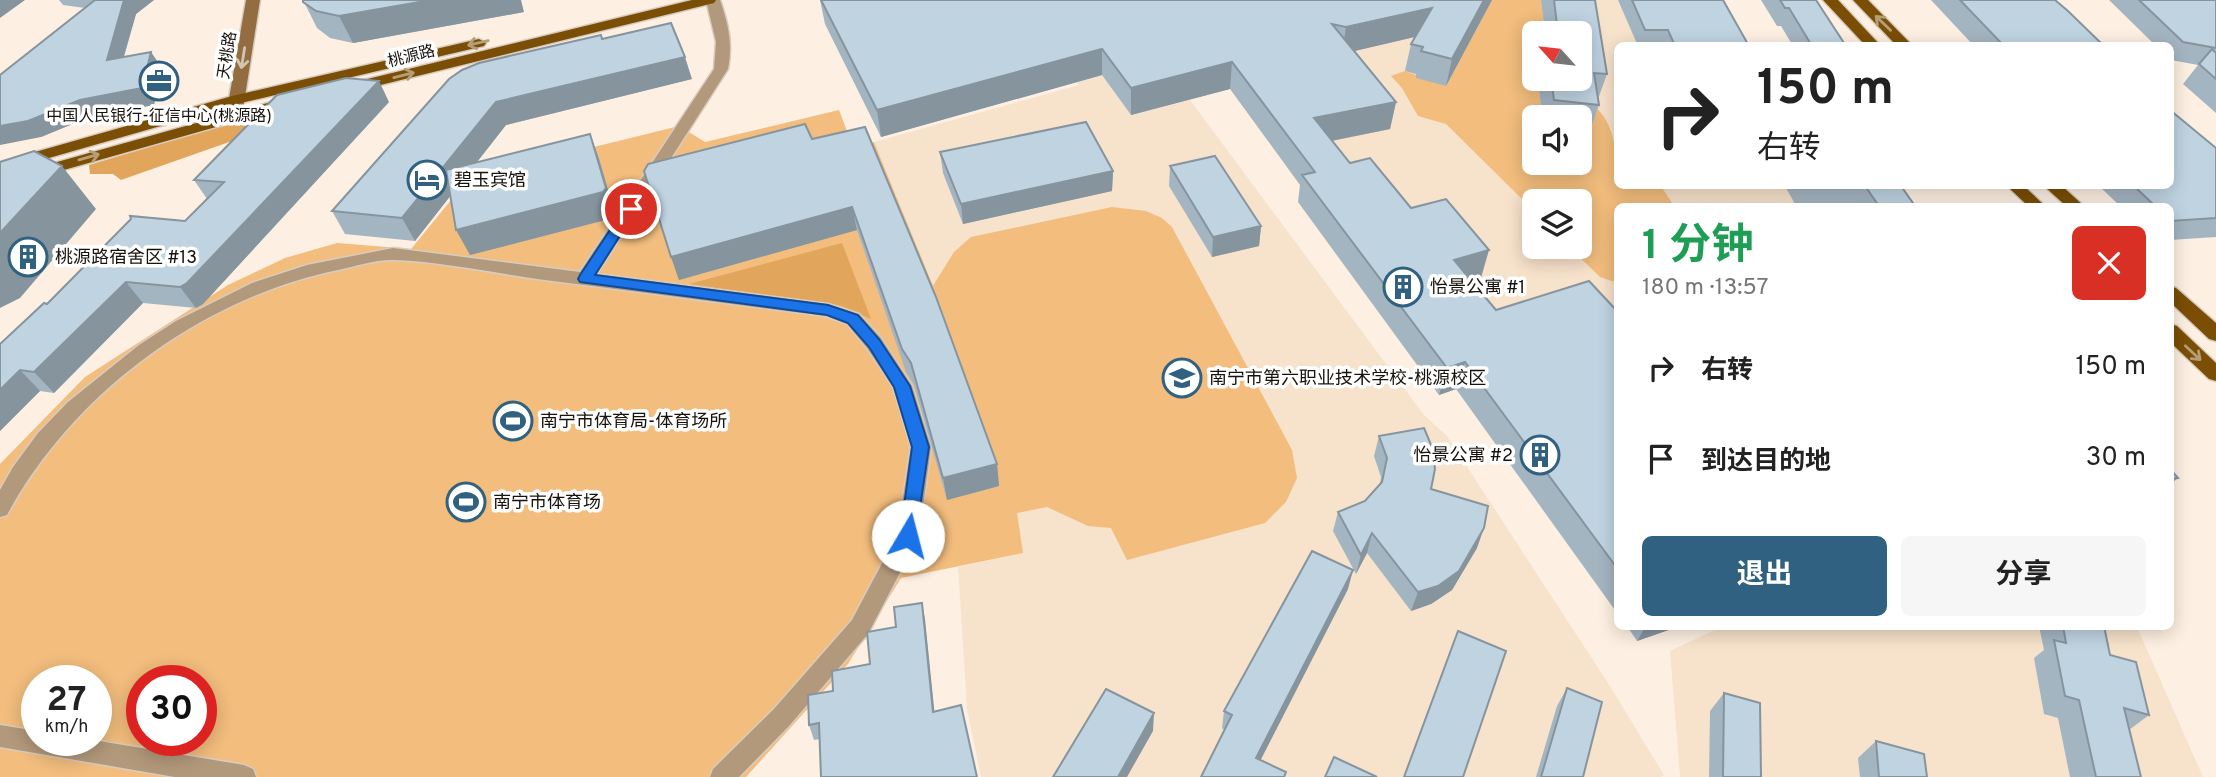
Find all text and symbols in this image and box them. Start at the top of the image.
one-way arrow [1875,14,1892,31]
north arrow [1522,21,1592,91]
map controls [1522,21,1592,259]
street label: 天桃路 [214,30,242,81]
one-way arrow [467,37,490,50]
street label: 桃源路 [386,41,437,72]
one-way arrow [236,46,249,69]
office icon: 中国人民银行-征信中心(桃源路) [138,60,180,102]
text: 150 m [1757,60,1894,122]
one-way arrow [392,68,415,81]
icon: right [1642,70,1733,161]
button: sound [1522,105,1592,175]
place label: 中国人民银行-征信中心(桃源路) [46,107,272,127]
text: 右转 [1757,130,1821,170]
one-way arrow [78,150,100,163]
hotel icon: 碧玉宾馆 [406,159,448,201]
place label: 碧玉宾馆 [454,170,526,193]
pin [601,179,661,239]
button: layers [1522,189,1592,259]
icon: arrive [612,190,650,228]
text: 1 分钟 [1642,221,1753,274]
button: close [2072,226,2146,300]
building icon: 桃源路宿舍区 #13 [7,236,49,278]
place label: 桃源路宿舍区 #13 [55,247,197,270]
building icon: 怡景公寓 #1 [1382,266,1424,308]
text: 180 m · 13:57 [1642,274,1769,303]
place label: 怡景公寓 #1 [1430,277,1525,300]
one-way arrow [2184,344,2201,361]
icon: right [1642,349,1680,387]
text: 150 m [2075,351,2146,384]
text: 右转 [1701,355,1753,388]
school or university icon: 南宁市第六职业技术学校-桃源校区 [1161,357,1203,399]
place label: 南宁市第六职业技术学校-桃源校区 [1209,368,1486,391]
sports icon: 南宁市体育局-体育场所 [492,400,534,442]
place label: 南宁市体育局-体育场所 [540,411,727,434]
building icon: 怡景公寓 #2 [1519,434,1561,476]
icon: arrive [1642,440,1680,478]
text: 30 m [2086,442,2146,475]
place label: 怡景公寓 #2 [1413,445,1513,468]
text: 到达目的地 [1701,446,1831,479]
sports icon: 南宁市体育场 [445,481,487,523]
place label: 南宁市体育场 [493,492,601,515]
position arrow [871,499,945,573]
button: 退出 [1642,536,1887,616]
button: 分享 [1901,536,2146,616]
speed limit sign: 30 [126,665,217,756]
text: 27 [47,679,86,723]
text: km/h [45,716,88,739]

